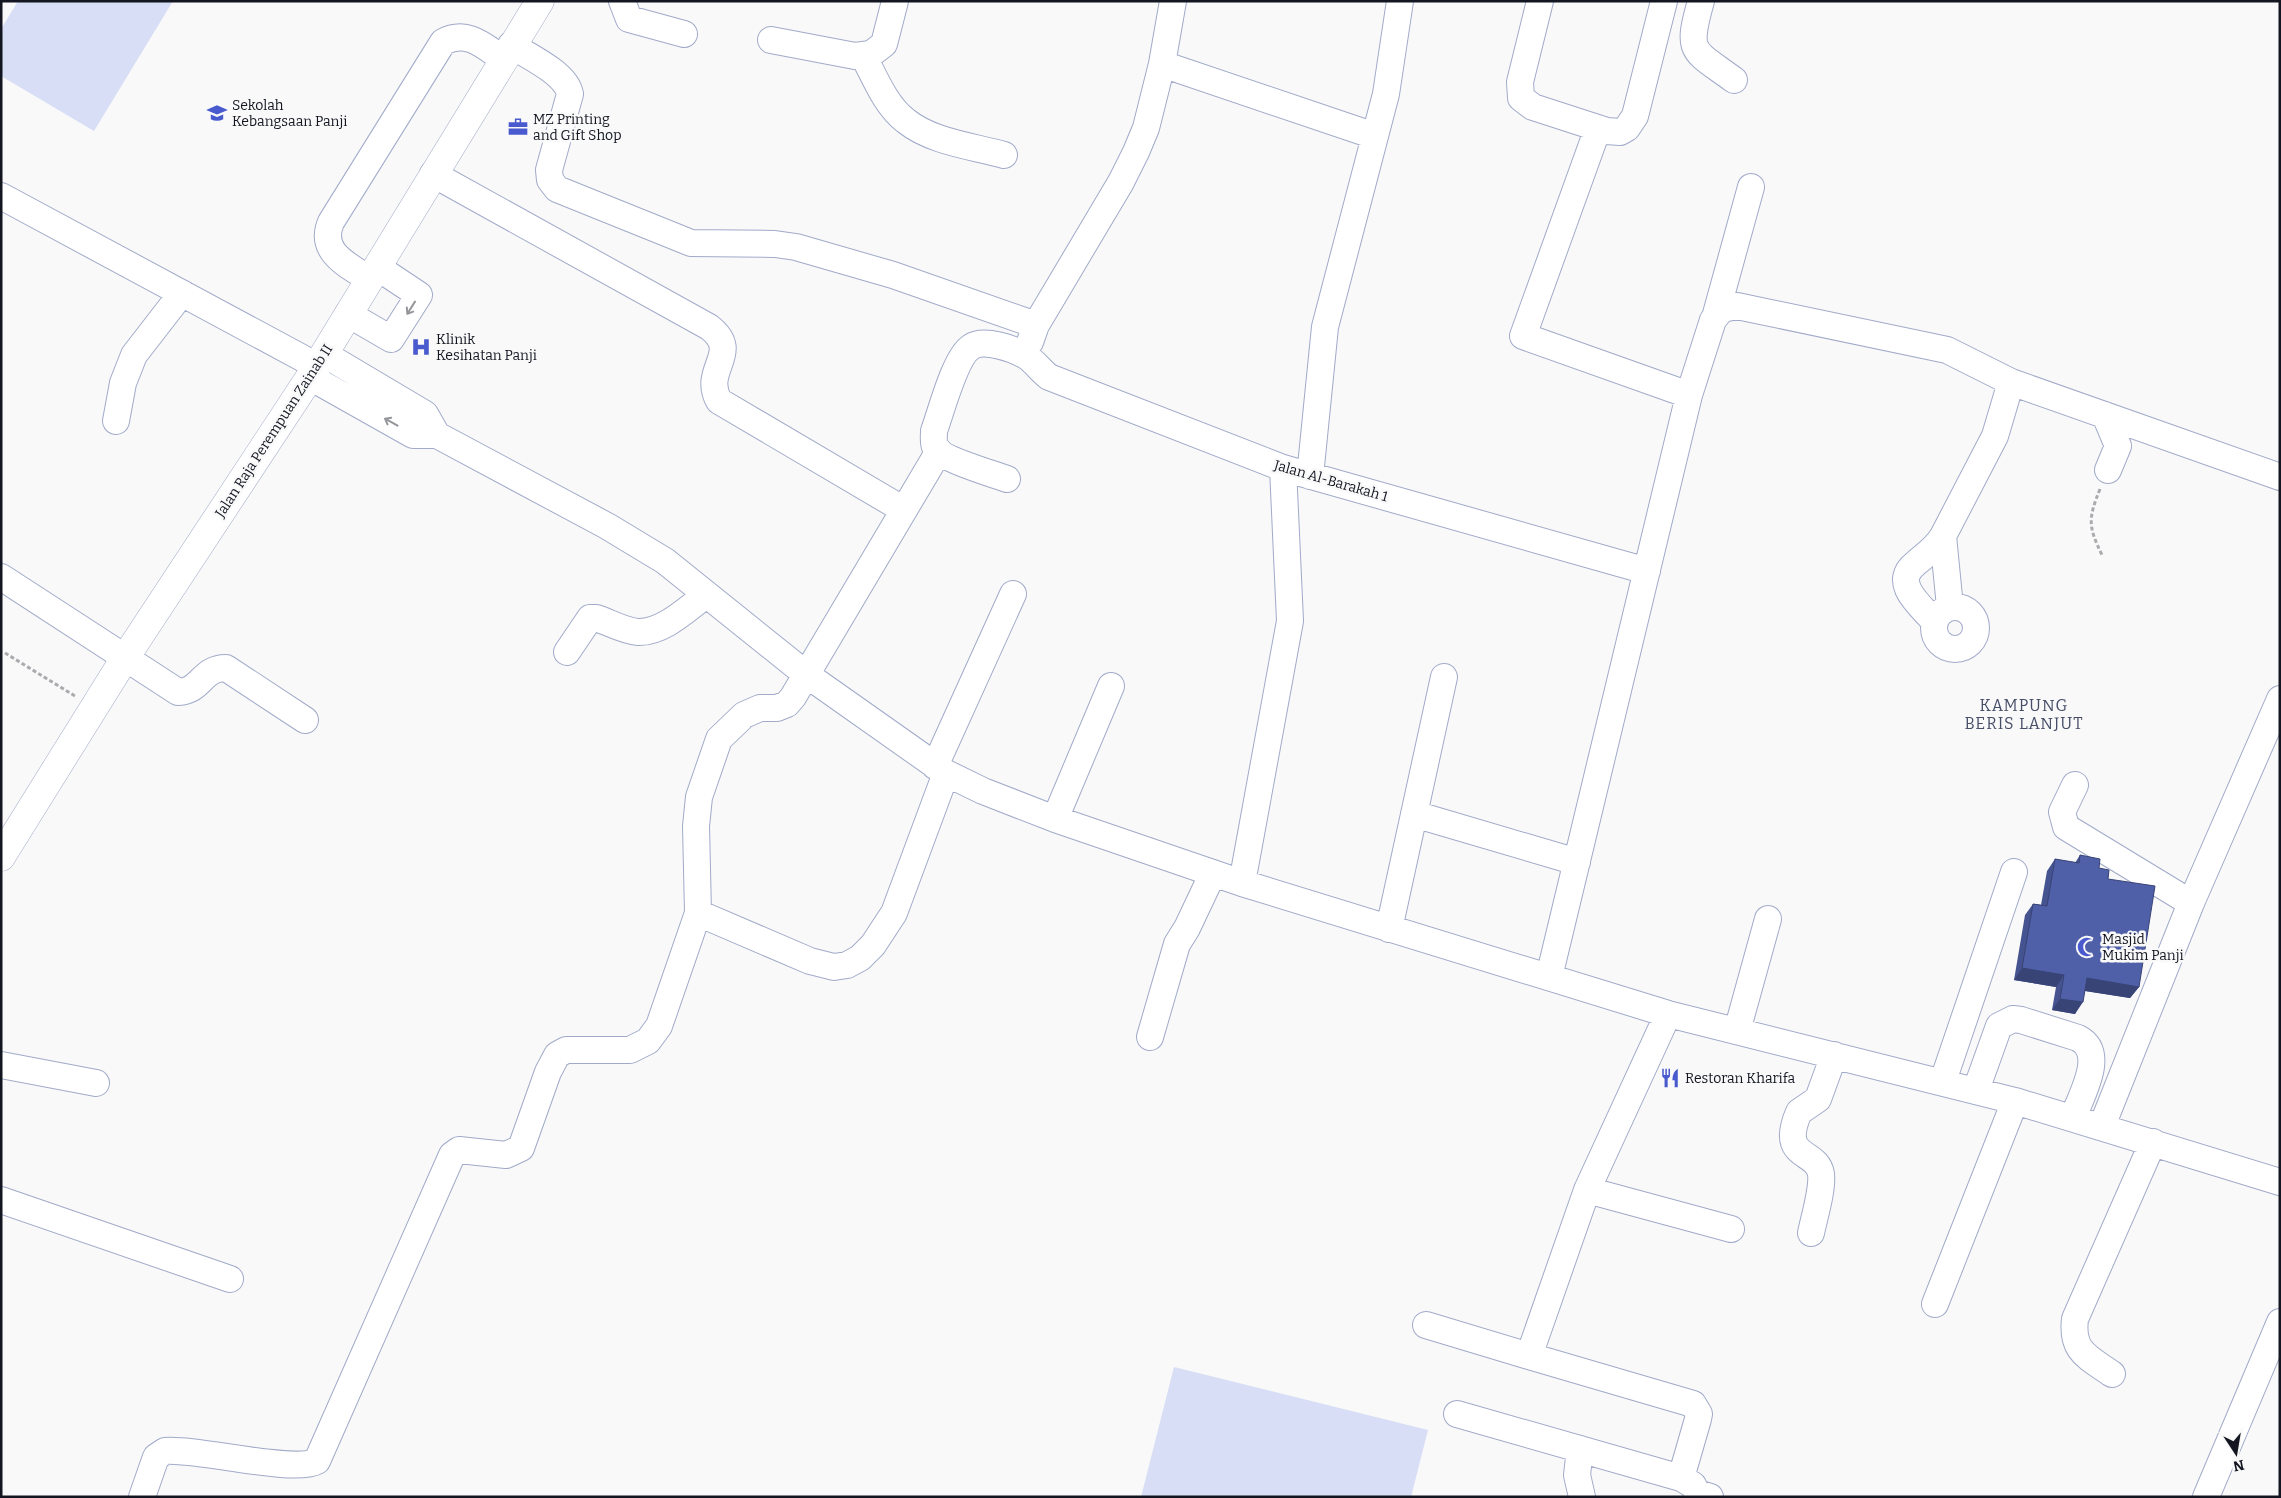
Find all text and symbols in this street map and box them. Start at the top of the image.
place label: Sekolah Kebangsaan Panji [232,97,347,130]
school or university icon: Sekolah Kebangsaan Panji [206,102,228,124]
place label: MZ Printing and Gift Shop [533,111,622,144]
office icon: MZ Printing and Gift Shop [507,116,529,138]
one-way arrow [405,301,415,315]
place label: Klinik Kesihatan Panji [436,331,537,364]
hospital icon: Klinik Kesihatan Panji [410,336,432,358]
street label: Jalan Raja Perempuan Zainab II [211,341,336,522]
one-way arrow [385,417,399,427]
street label: Jalan Al-Barakah 1 [1271,456,1390,505]
district label: KAMPUNG BERIS LANJUT [1964,696,2084,733]
place label: Masjid Mukim Panji [2102,931,2184,964]
mosque icon: Masjid Mukim Panji [2076,936,2098,958]
restaurant icon: Restoran Kharifa [1659,1067,1681,1089]
place label: Restoran Kharifa [1685,1070,1795,1087]
north arrow [2211,1428,2261,1478]
text: N [2231,1456,2246,1475]

